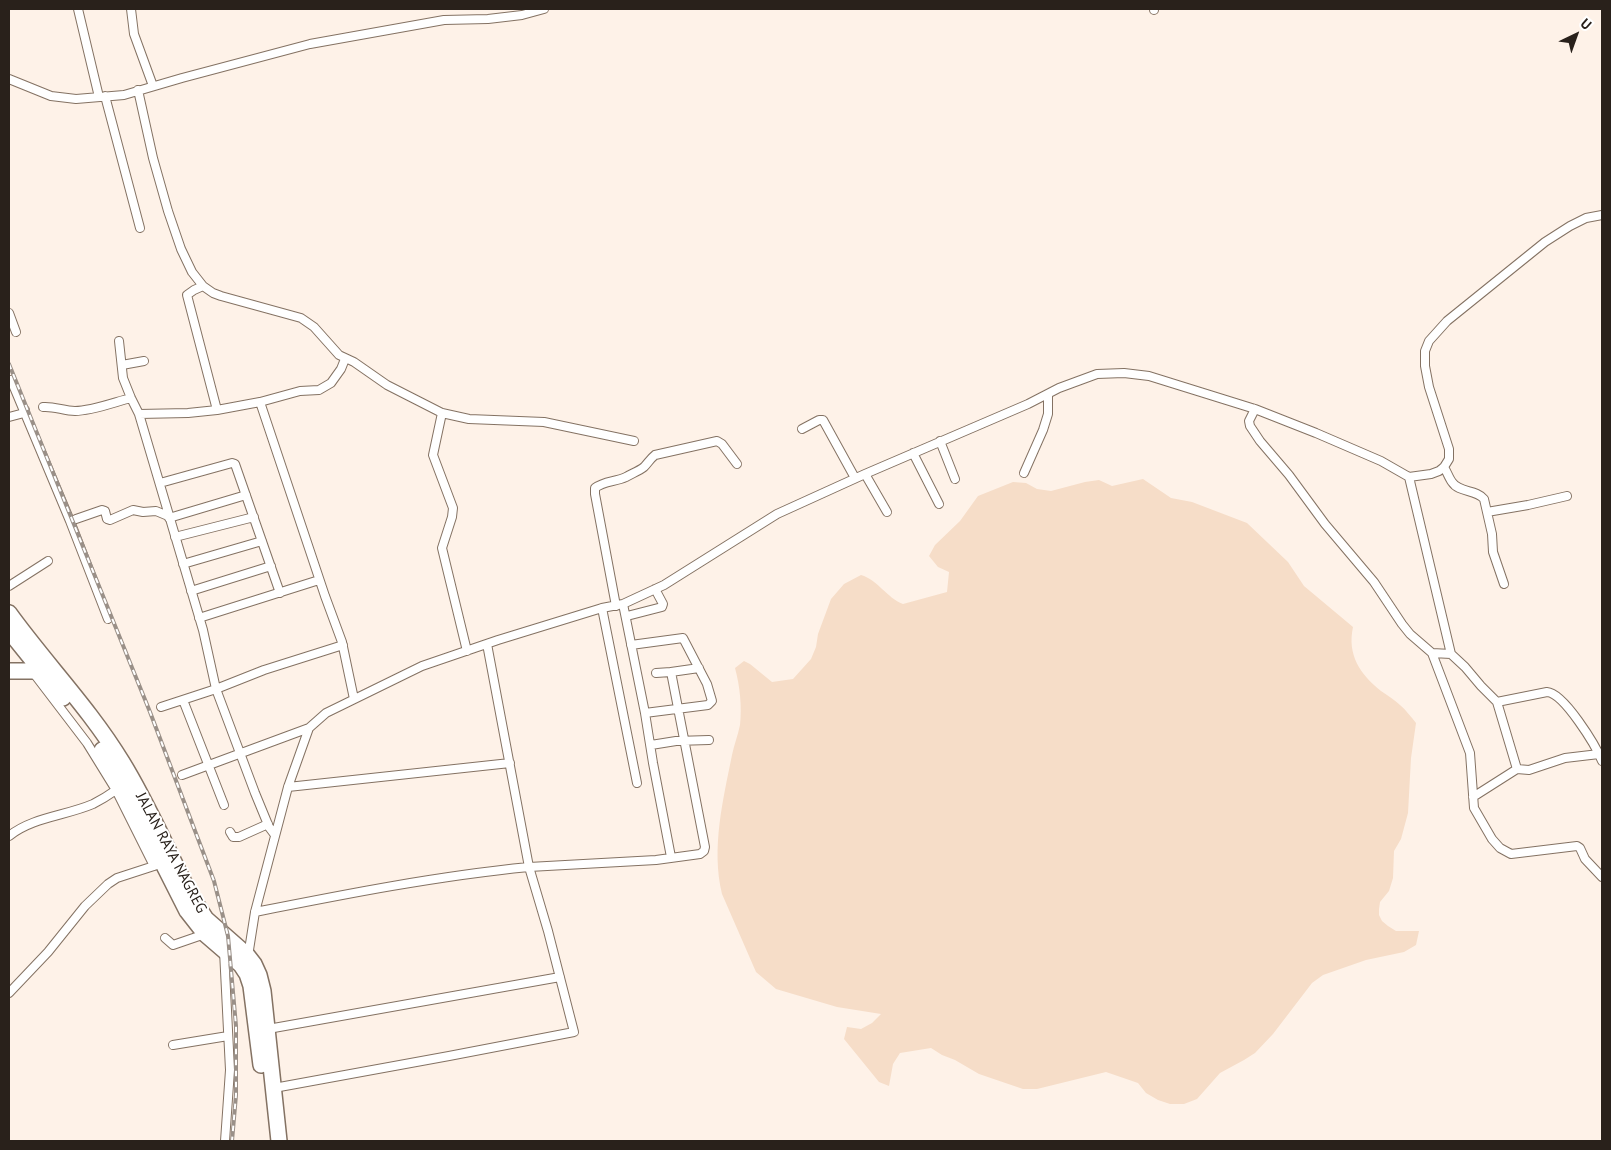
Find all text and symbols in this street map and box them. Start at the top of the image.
north arrow [1551,10,1601,60]
text: U [1577,14,1595,33]
street label: JALAN RAYA NAGREG [132,790,210,916]

